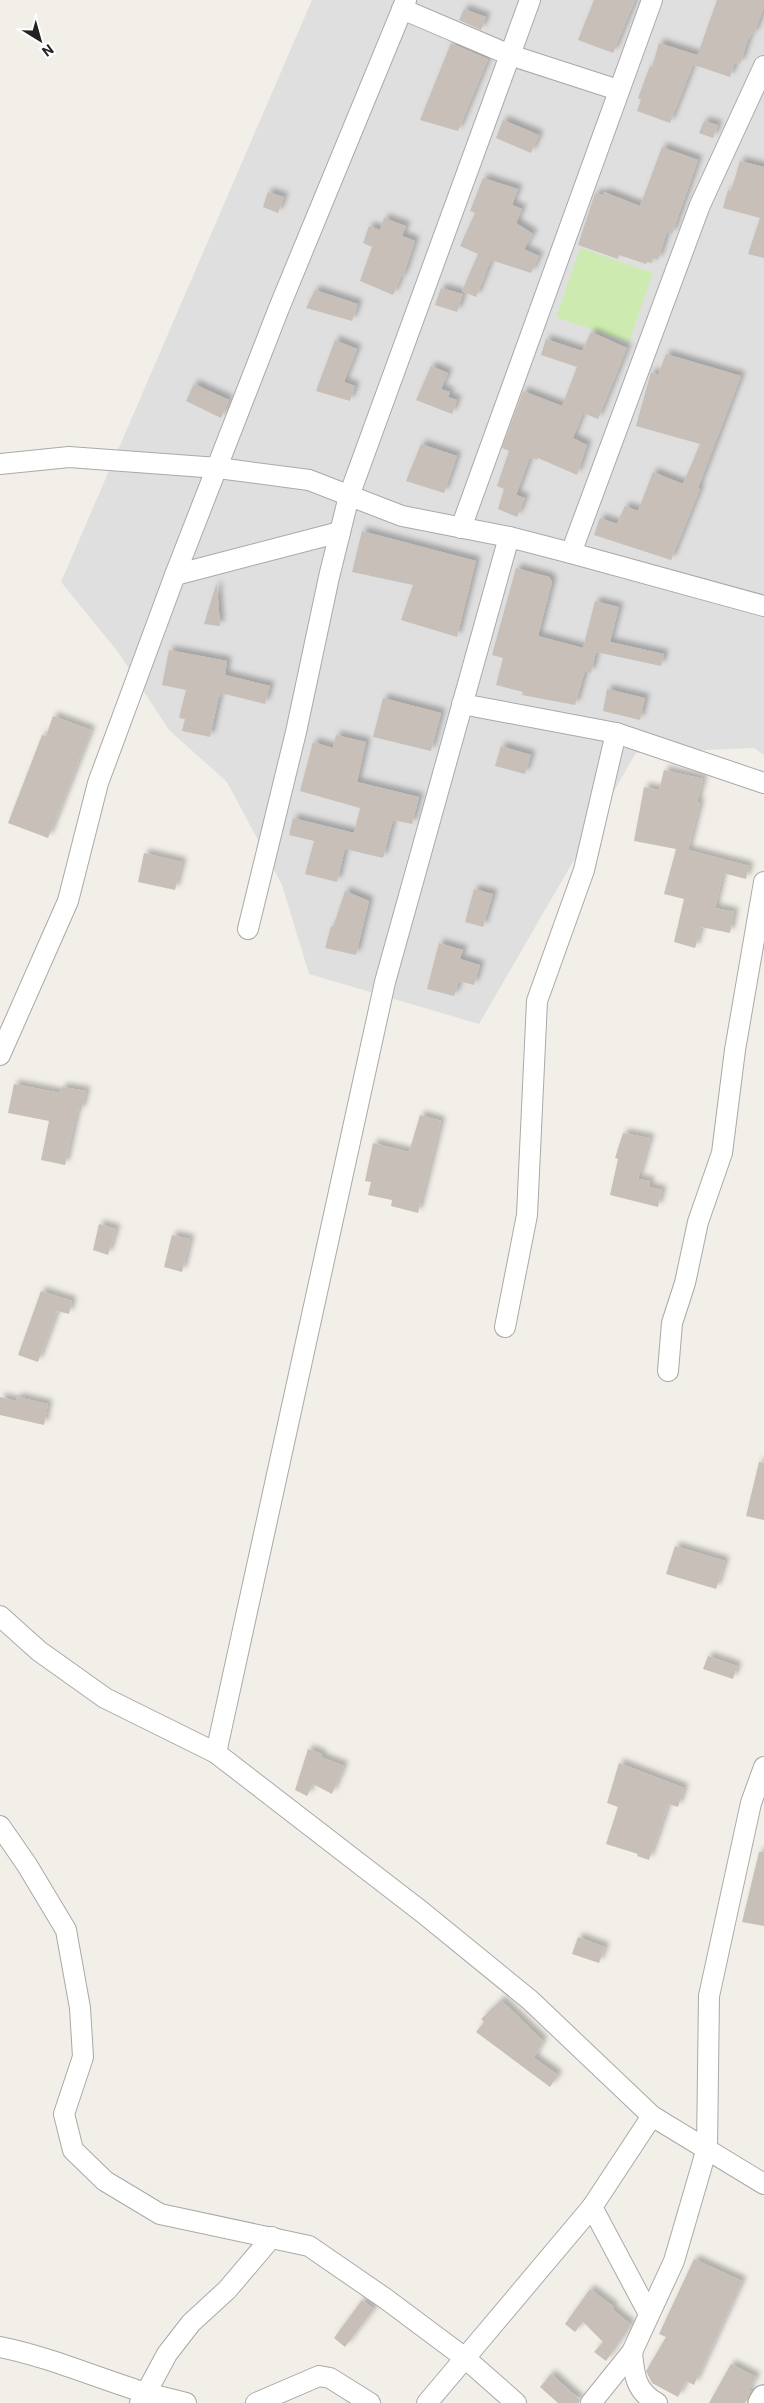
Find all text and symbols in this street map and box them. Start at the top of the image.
north arrow [15,15,65,65]
text: N [39,41,57,60]

